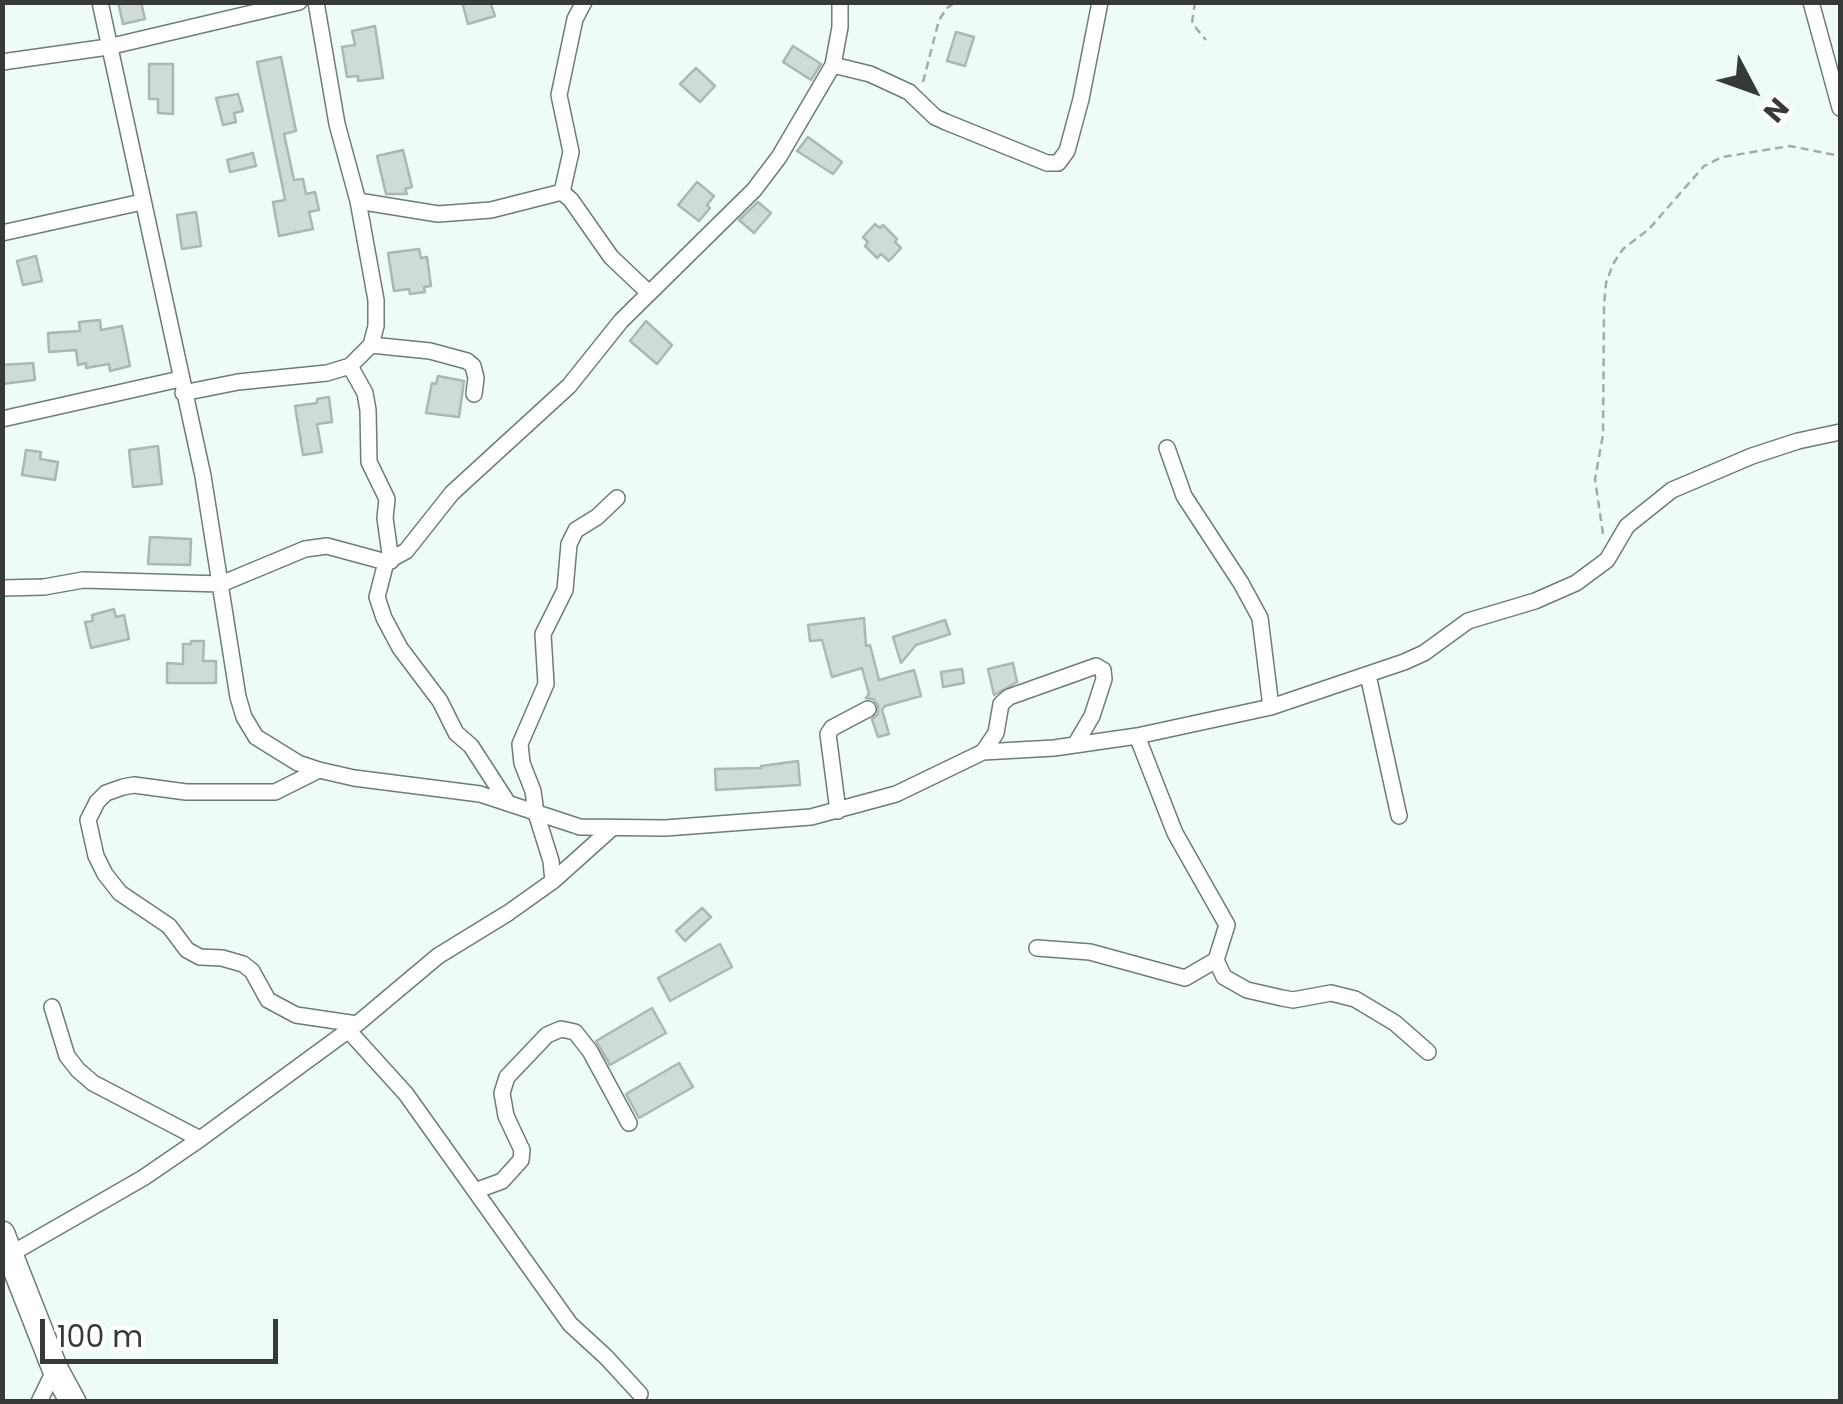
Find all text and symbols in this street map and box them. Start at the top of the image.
north arrow [1703,40,1803,140]
text: N [1754,89,1798,131]
scale bar [45,1299,282,1361]
text: 100 m [57,1315,143,1358]

